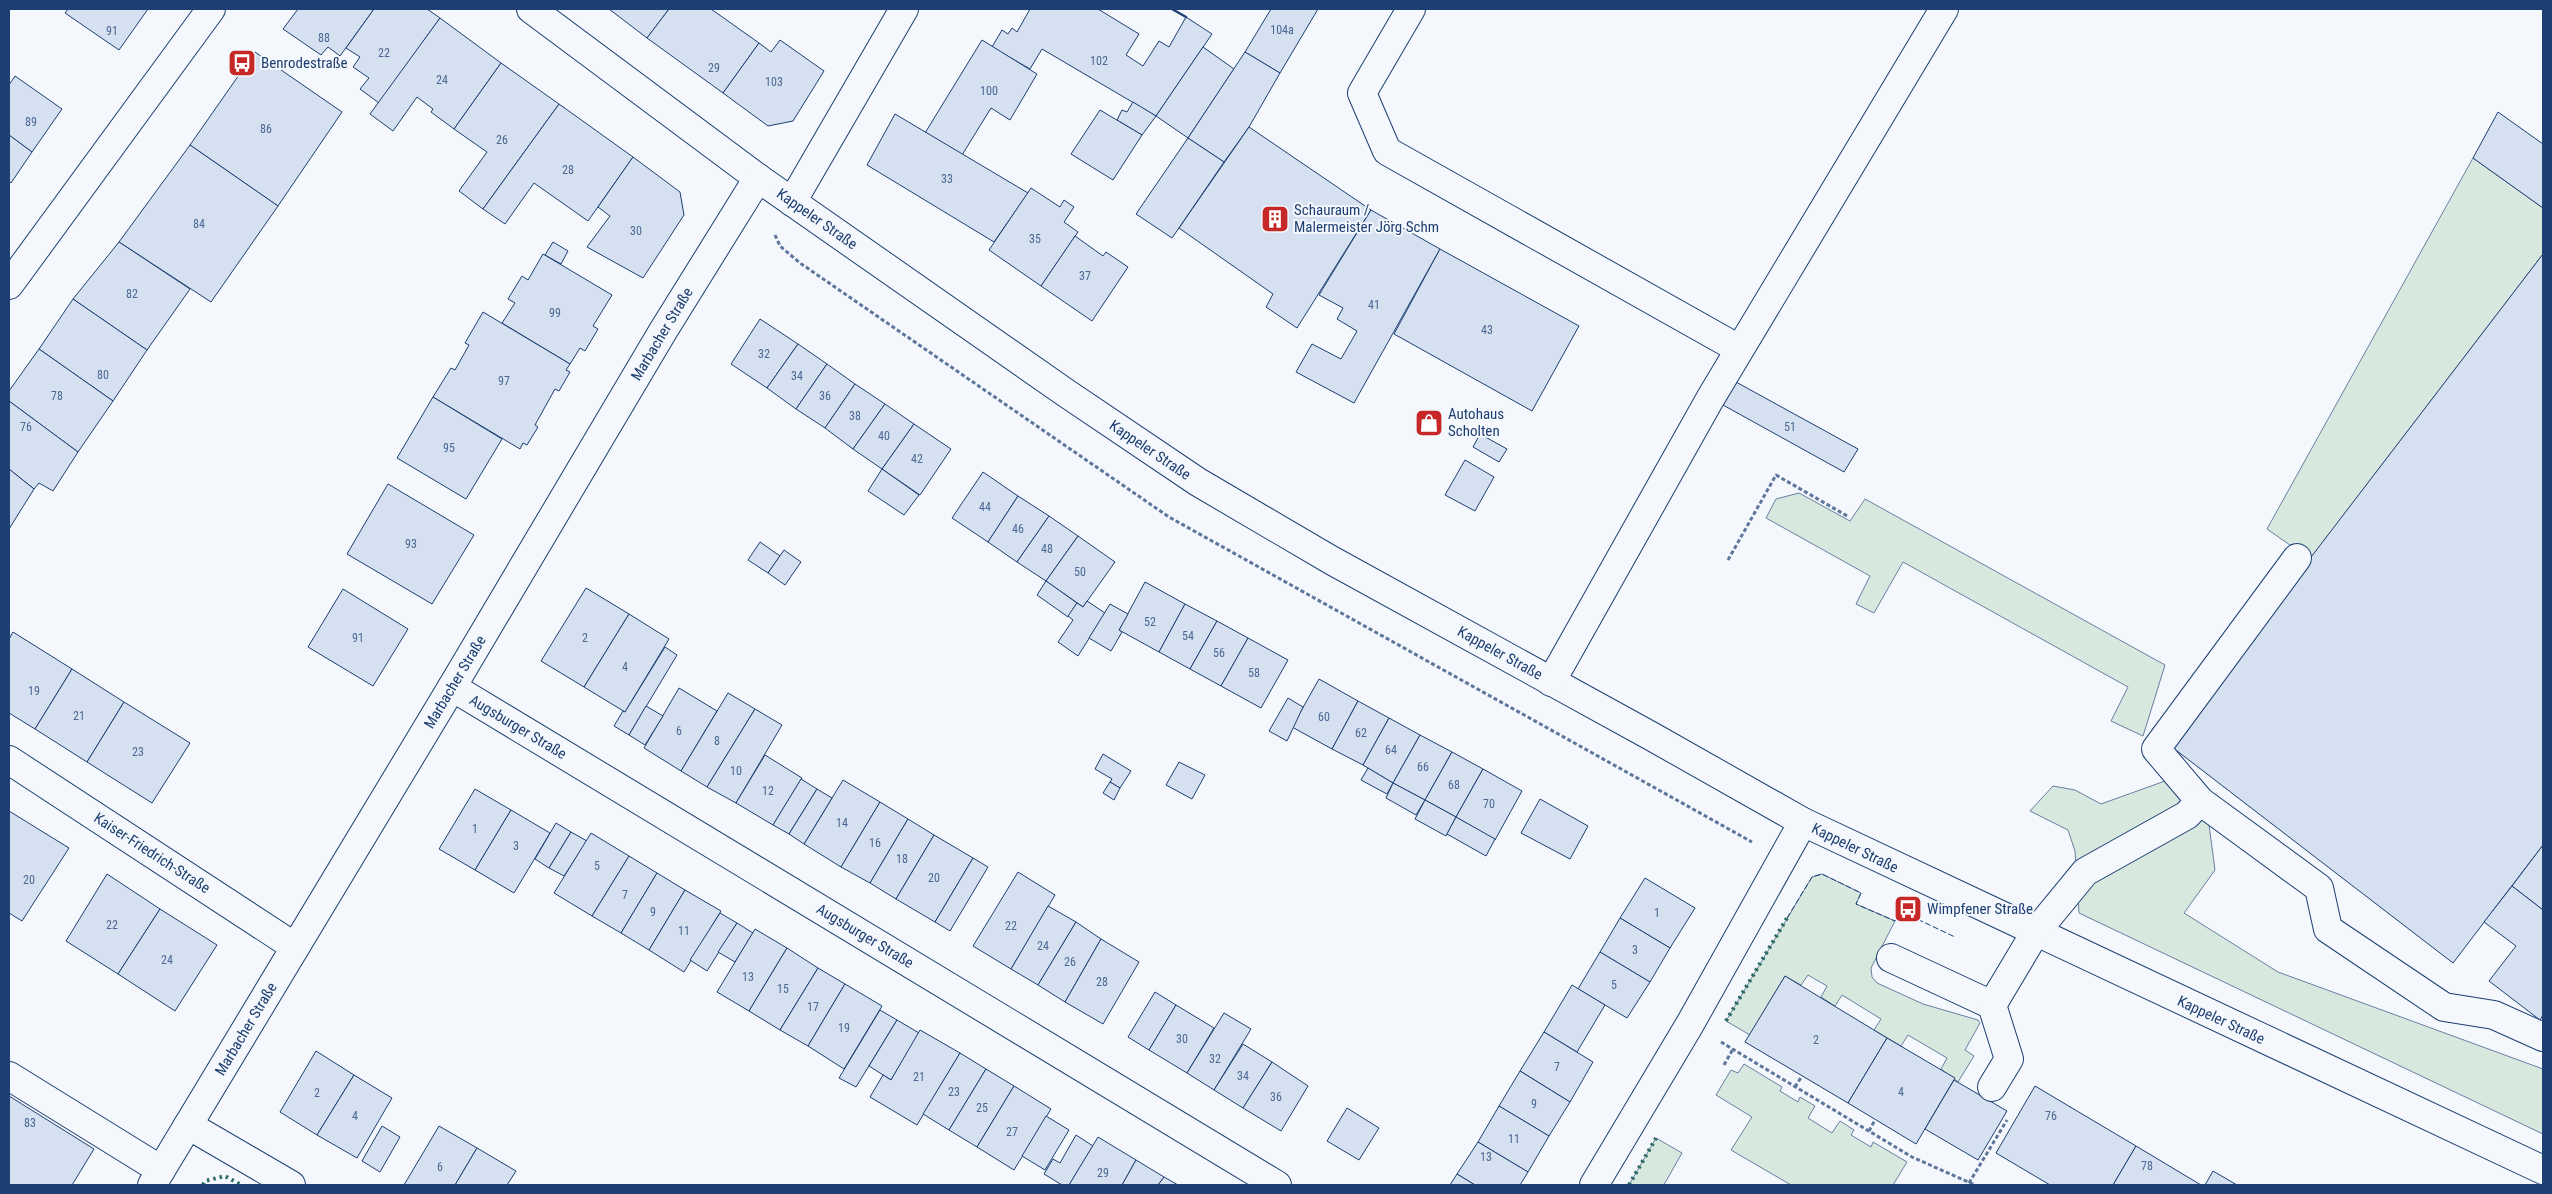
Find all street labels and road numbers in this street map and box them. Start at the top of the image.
street label: Kappeler Straße [773,185,861,253]
street label: Marbacher Straße [627,284,697,384]
street label: Kappeler Straße [1106,416,1194,484]
street label: Kappeler Straße [1454,622,1546,684]
street label: Marbacher Straße [420,632,490,732]
street label: Augsburger Straße [466,691,570,763]
street label: Kaiser-Friedrich-Straße [91,809,213,897]
street label: Kappeler Straße [1809,819,1901,877]
street label: Augsburger Straße [813,900,917,972]
street label: Marbacher Straße [211,979,281,1079]
street label: Kappeler Straße [2175,992,2267,1048]

